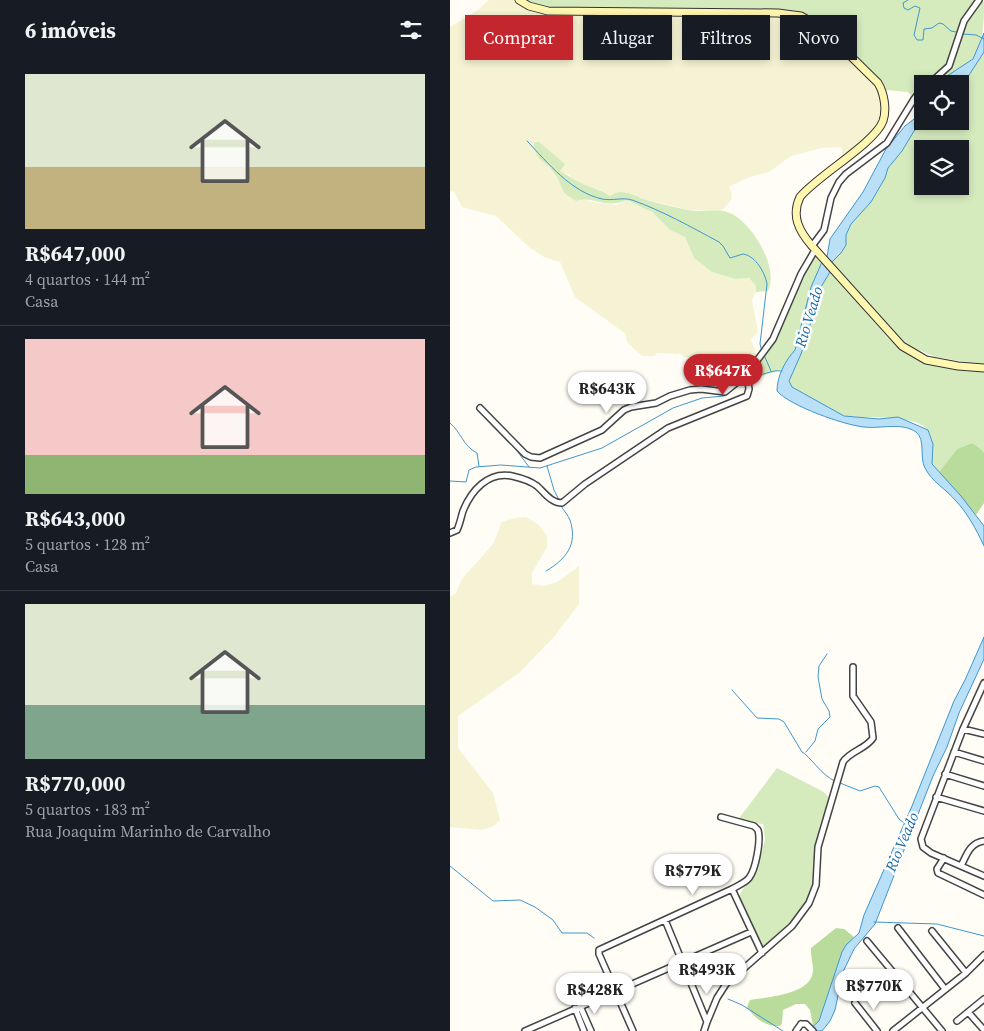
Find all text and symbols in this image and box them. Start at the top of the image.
chip: Comprar [465,15,573,60]
chip: Alugar [583,15,672,60]
chip: Filtros [682,15,770,60]
chip: Novo [780,15,857,60]
text: 6 imóveis [25,16,116,45]
icon: filters [397,16,425,44]
map controls [914,75,969,195]
button: locate [914,75,969,130]
icon: home [180,106,270,196]
button: layers [914,140,969,195]
text: R$647,000 [25,239,125,268]
text: 4 quartos · 144 m² [25,268,150,290]
water label: Rio Veado [789,284,828,351]
text: Casa [25,290,58,312]
pin: R$647K [682,354,764,396]
text: R$647K [695,359,751,381]
icon: home [180,372,270,462]
pin: R$643K [566,372,648,414]
text: R$643K [579,377,635,399]
text: R$643,000 [25,504,125,533]
text: 5 quartos · 128 m² [25,533,150,555]
text: Casa [25,555,58,577]
icon: home [180,637,270,727]
text: R$770,000 [25,769,125,798]
text: 5 quartos · 183 m² [25,798,150,820]
water label: Rio Veado [879,809,923,876]
text: Rua Joaquim Marinho de Carvalho [25,820,271,842]
pin: R$779K [652,854,734,896]
text: R$779K [665,859,721,881]
pin: R$493K [666,952,748,995]
text: R$493K [679,958,735,980]
pin: R$770K [833,968,915,1011]
pin: R$428K [554,972,636,1015]
text: R$770K [846,974,902,996]
text: R$428K [567,978,623,1000]

